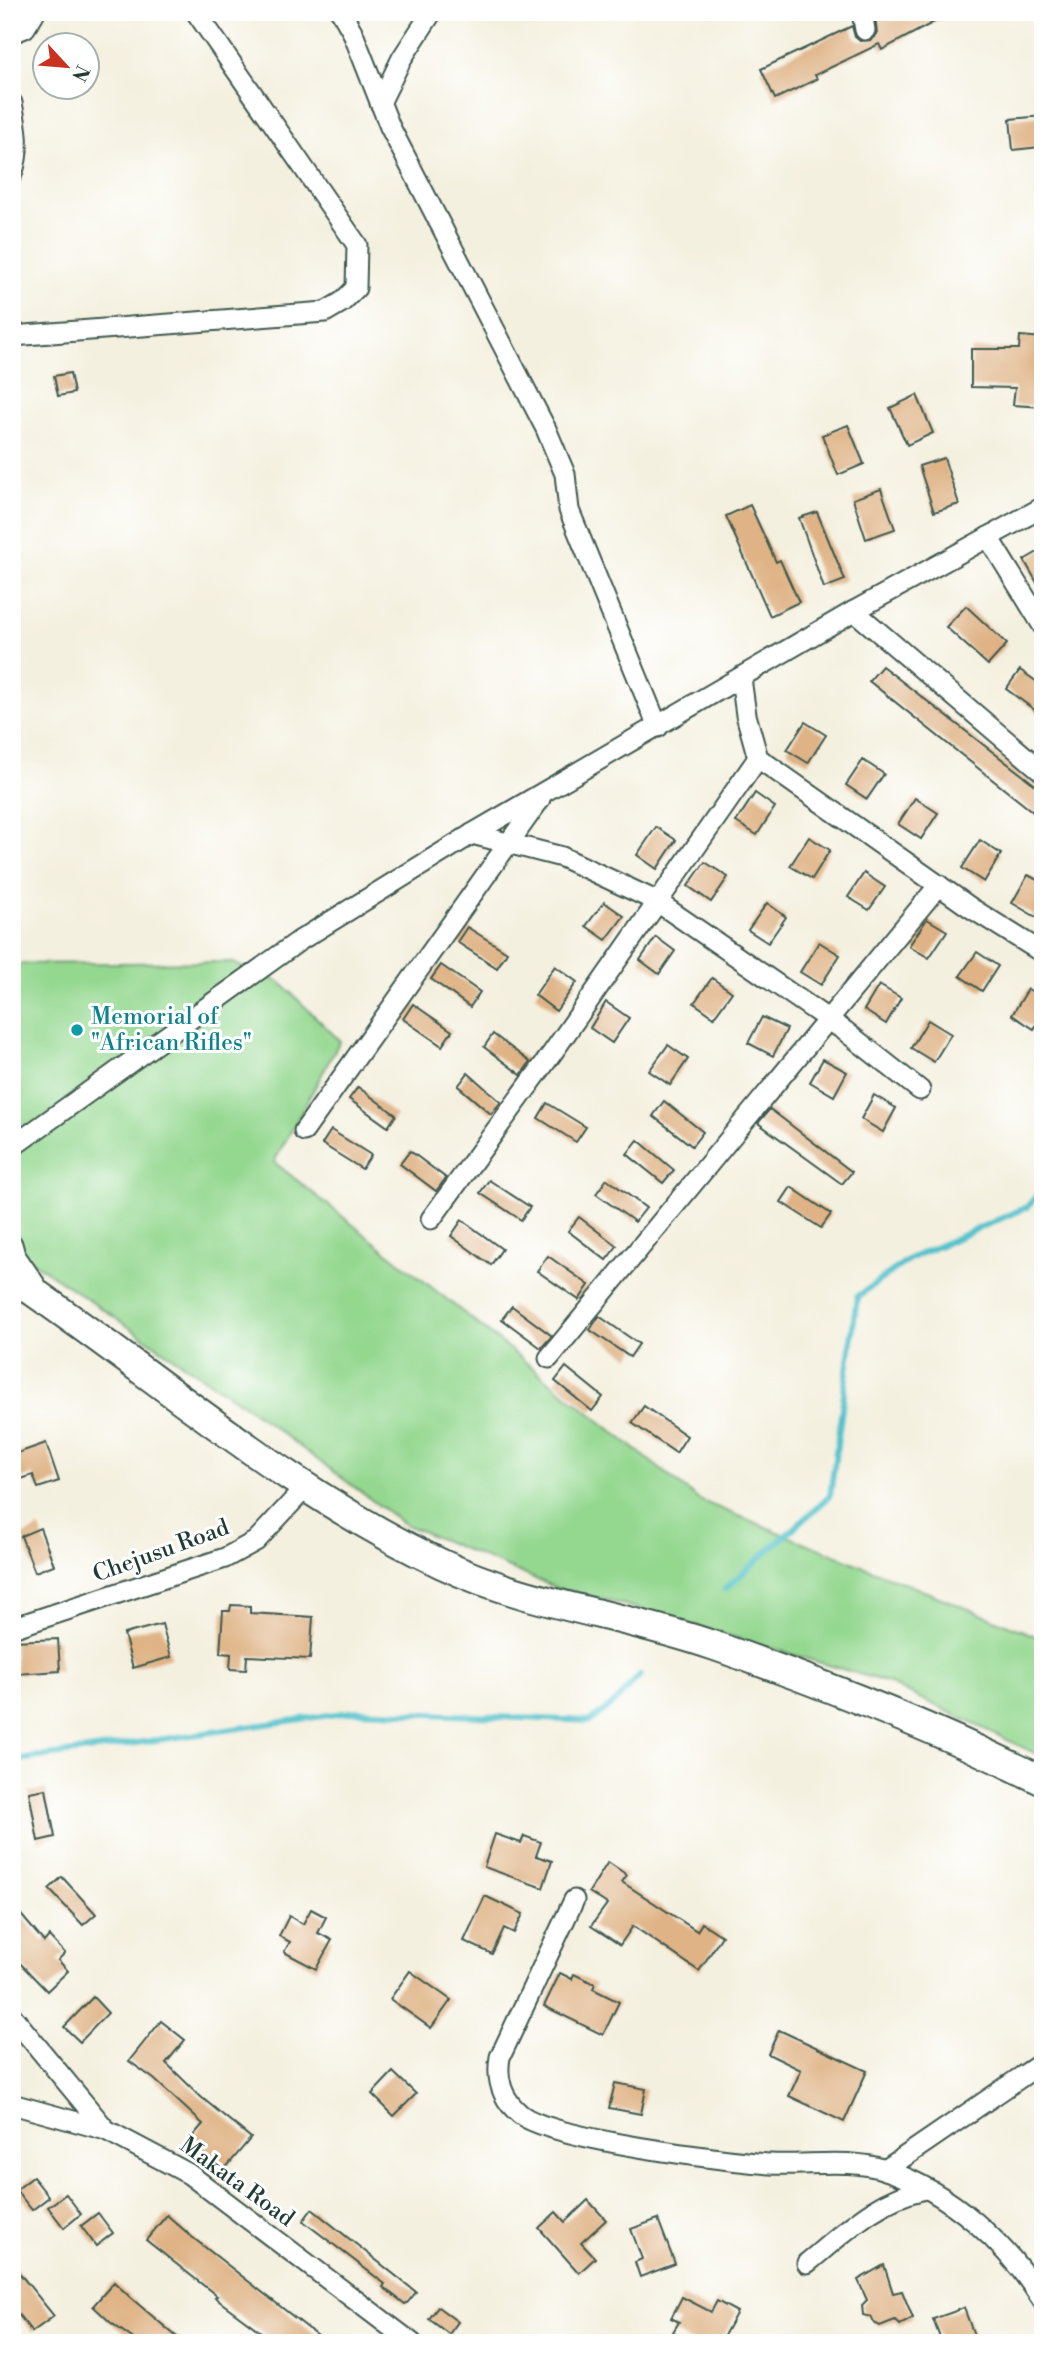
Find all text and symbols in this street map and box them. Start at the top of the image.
north arrow [32,32,102,102]
text: N [66,61,94,85]
place label: Memorial of "African Rifles" [91,1003,252,1057]
marker: Memorial of "African Rifles" [69,1022,85,1038]
street label: Chejusu Road [89,1513,233,1589]
street label: Makata Road [174,2131,300,2233]

